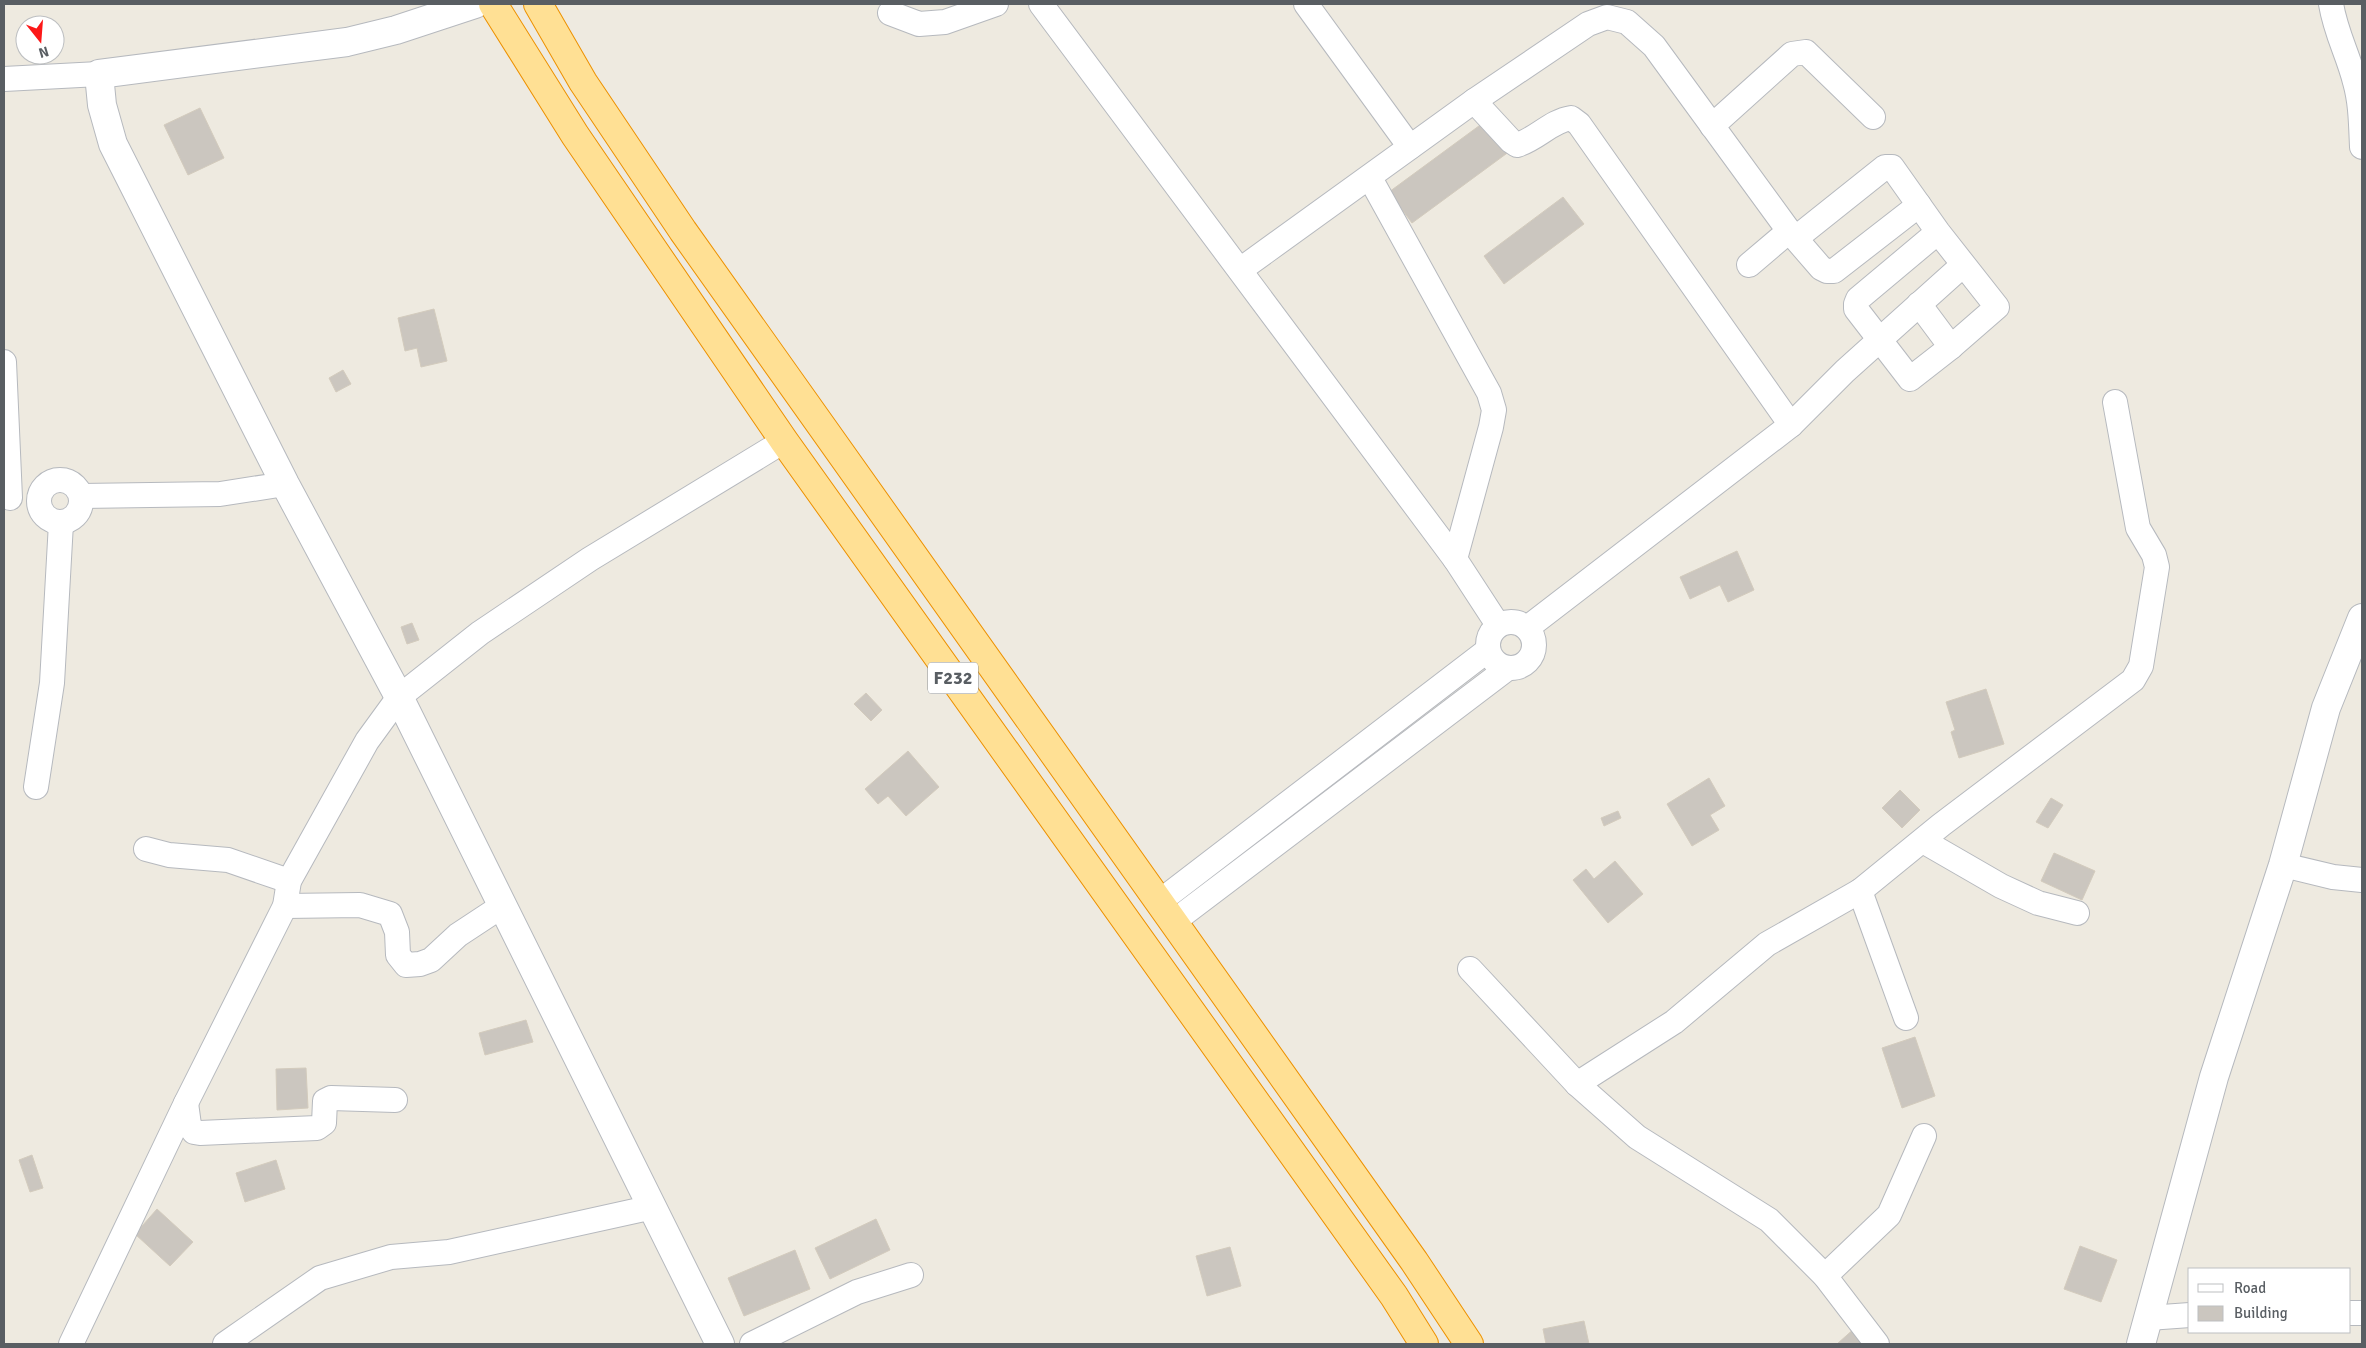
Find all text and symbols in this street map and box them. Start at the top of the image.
north arrow [15,15,65,65]
text: N [37,42,51,62]
road number: F232 [928,662,978,694]
legend [2188,1268,2351,1333]
text: Road [2234,1279,2266,1297]
text: Building [2234,1304,2288,1322]

